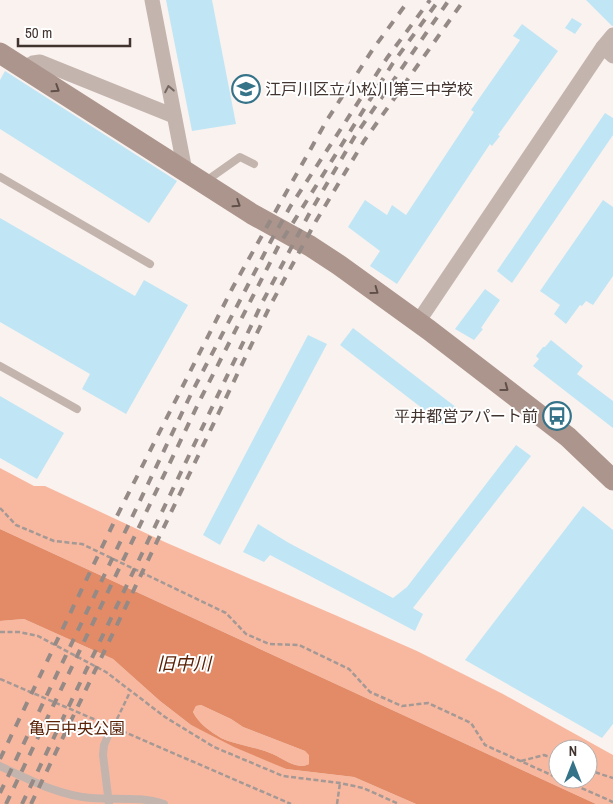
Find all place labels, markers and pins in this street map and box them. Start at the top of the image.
school or university icon: 江戸川区立小松川第三中学校 [231,74,261,104]
place label: 江戸川区立小松川第三中学校 [265,78,473,100]
bus stop icon: 平井都営アパート前 [542,401,572,431]
place label: 平井都営アパート前 [394,405,538,427]

